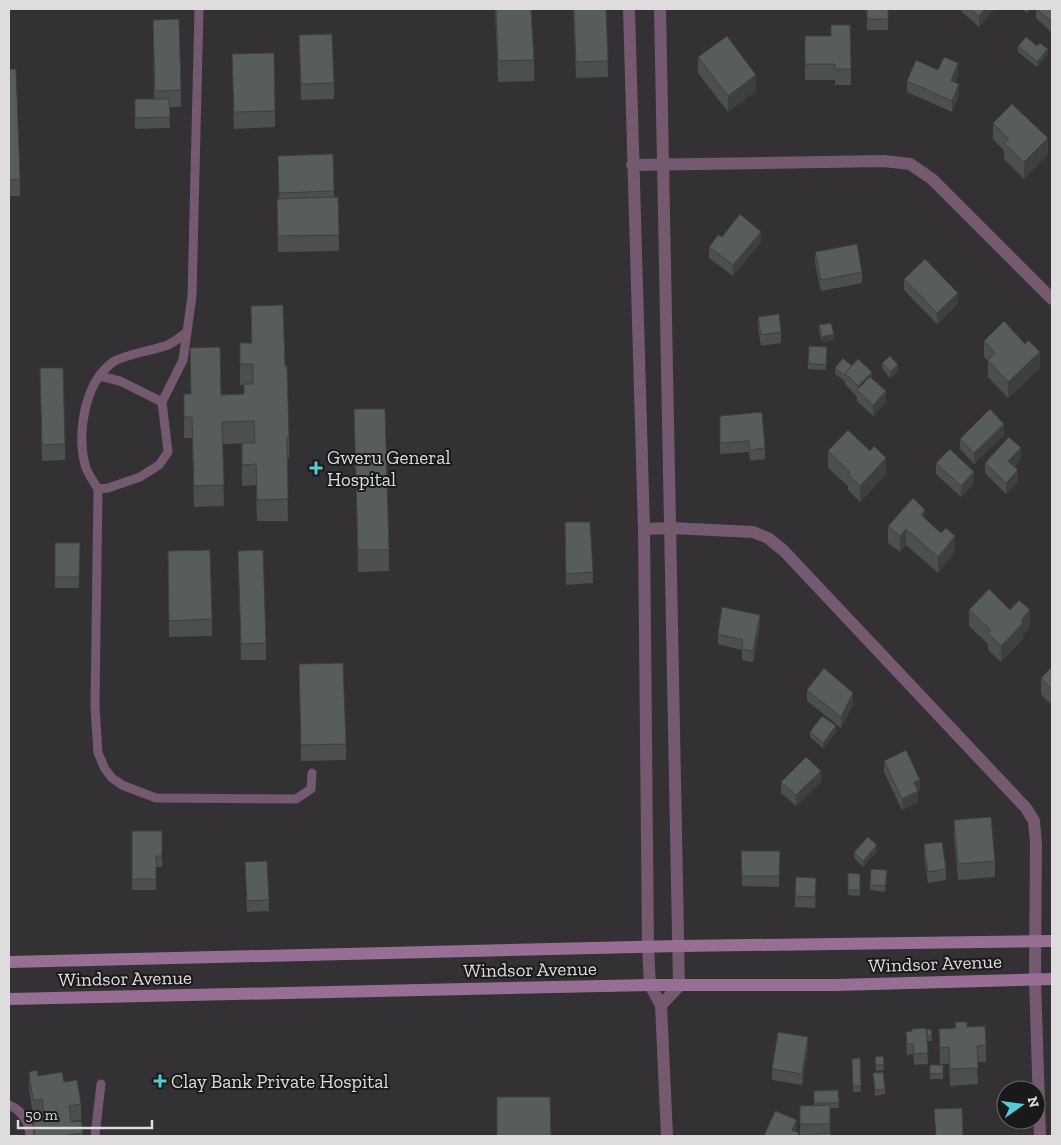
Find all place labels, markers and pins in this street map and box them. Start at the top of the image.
place label: Gweru General Hospital [327,446,450,491]
marker: Gweru General Hospital [309,461,323,475]
place label: Clay Bank Private Hospital [171,1070,389,1093]
marker: Clay Bank Private Hospital [153,1074,167,1088]

